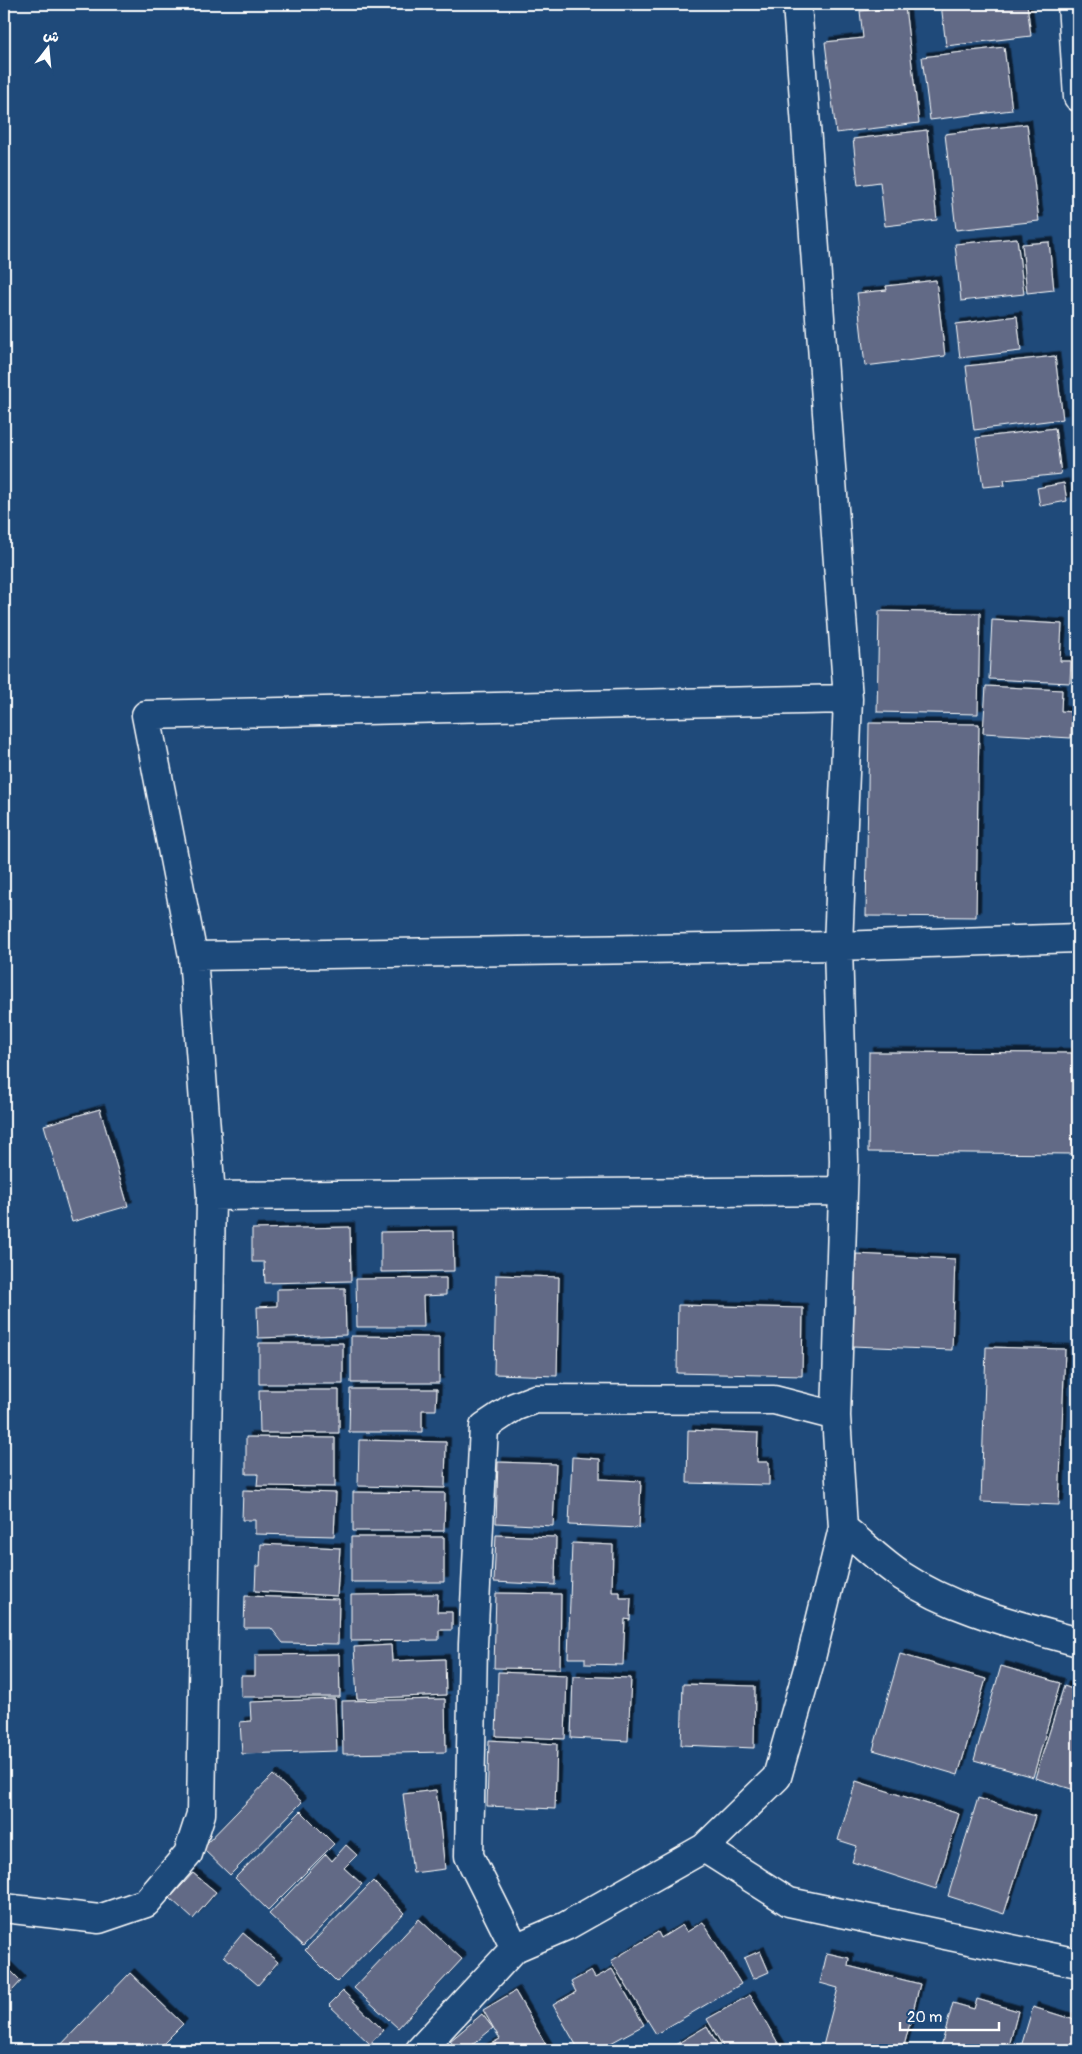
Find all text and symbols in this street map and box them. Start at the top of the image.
north arrow [22,22,72,72]
text: ش [42,26,61,46]
scale bar [900,1999,998,2031]
text: 20 m [907,2008,942,2027]

